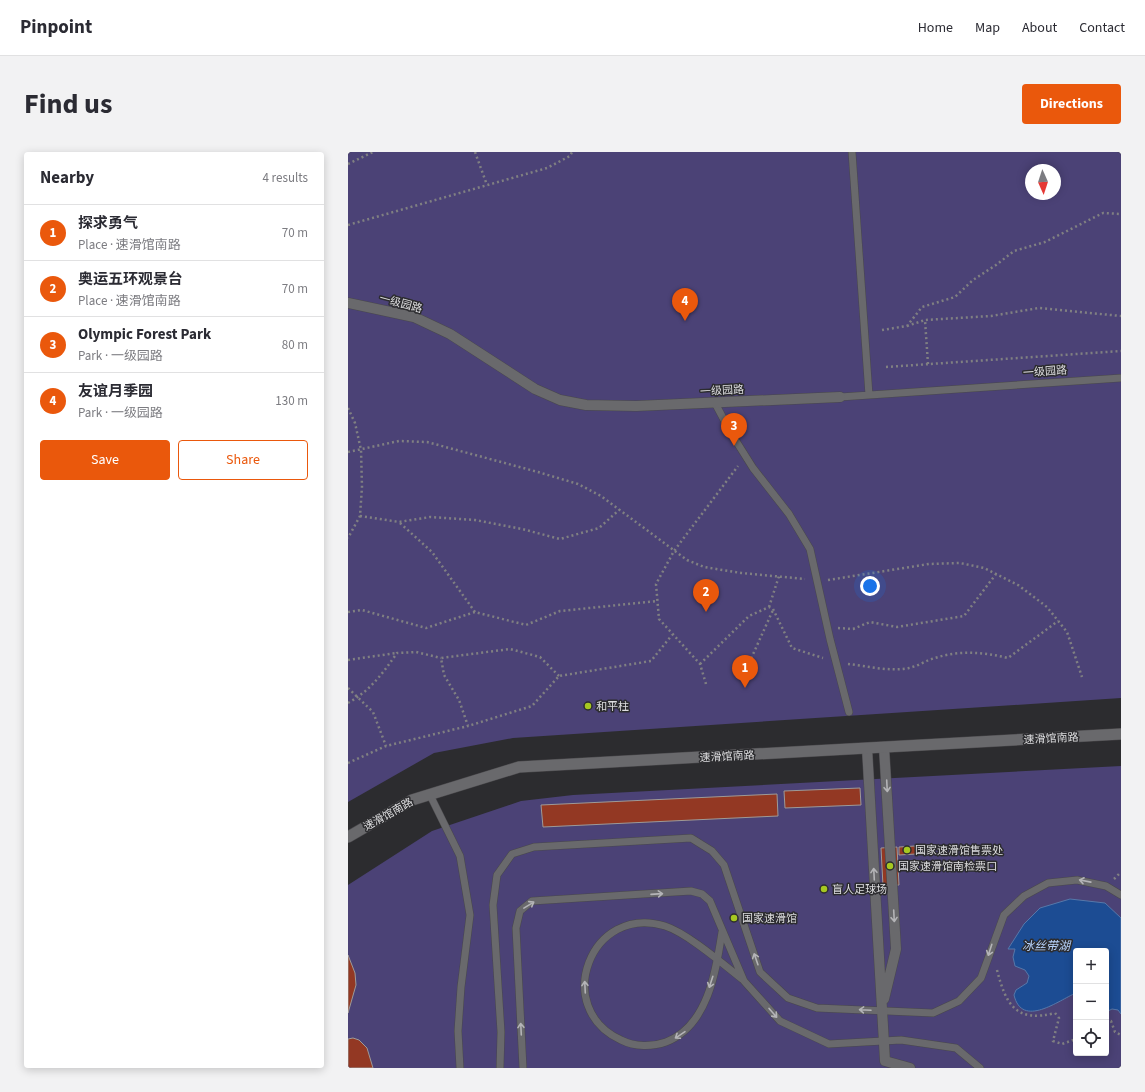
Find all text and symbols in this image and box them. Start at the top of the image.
text: Pinpoint [20,14,92,41]
text: Home [918,18,953,38]
text: Map [975,18,1000,38]
text: About [1022,18,1057,38]
text: Contact [1079,18,1125,38]
text: Find us [24,84,112,124]
button: Directions [1022,84,1121,124]
north arrow [1025,164,1061,200]
text: Nearby [40,166,94,190]
text: 4 results [263,169,308,187]
text: 探求勇气 [78,213,138,234]
text: 1 [50,224,56,242]
text: 70 m [282,224,308,242]
text: Place · 速滑馆南路 [78,236,181,254]
text: 奥运五环观景台 [78,269,183,290]
text: 2 [50,280,56,298]
text: 70 m [282,280,308,298]
pin: 4 [672,288,698,321]
street label: 一级园路 [378,291,424,316]
text: Place · 速滑馆南路 [78,292,181,310]
text: Olympic Forest Park [78,324,211,345]
text: 3 [50,336,56,354]
text: 80 m [282,336,308,354]
text: Park · 一级园路 [78,347,163,365]
street label: 一级园路 [1023,362,1068,381]
text: 友谊月季园 [78,381,153,402]
street label: 一级园路 [700,382,744,399]
text: 4 [50,392,56,410]
text: 130 m [275,392,308,410]
text: Park · 一级园路 [78,404,163,422]
pin: 3 [721,413,747,446]
button: Save [40,440,170,480]
button: Share [178,440,308,480]
your location [860,576,880,596]
pin: 2 [693,579,719,612]
pin: 1 [732,655,758,688]
place label: 和平柱 [596,699,629,714]
marker: 和平柱 [583,701,593,711]
street label: 速滑馆南路 [1023,730,1079,747]
street label: 速滑馆南路 [699,748,755,765]
one-way arrow [883,779,890,792]
street label: 速滑馆南路 [361,795,416,834]
place label: 国家速滑馆售票处 [915,843,1003,858]
marker: 国家速滑馆售票处 [902,845,912,855]
place label: 国家速滑馆南检票口 [898,859,997,874]
marker: 国家速滑馆南检票口 [885,861,895,871]
one-way arrow [870,868,877,881]
one-way arrow [1079,877,1092,885]
place label: 盲人足球场 [832,882,887,897]
marker: 盲人足球场 [819,884,829,894]
one-way arrow [650,890,663,897]
one-way arrow [523,900,535,908]
one-way arrow [890,909,897,922]
place label: 国家速滑馆 [742,911,797,926]
marker: 国家速滑馆 [729,913,739,923]
water label: 冰丝带湖 [1022,938,1072,955]
one-way arrow [986,943,993,956]
map controls [1073,948,1109,1056]
button: + [1073,948,1109,984]
one-way arrow [752,953,759,966]
one-way arrow [707,975,714,988]
one-way arrow [581,981,588,994]
button: − [1073,984,1109,1020]
one-way arrow [859,1006,872,1013]
one-way arrow [768,1008,777,1018]
button: locate [1073,1020,1109,1056]
one-way arrow [517,1023,524,1036]
one-way arrow [674,1030,685,1039]

